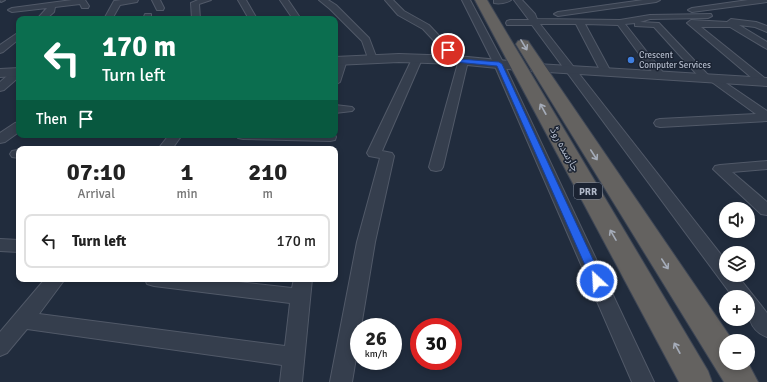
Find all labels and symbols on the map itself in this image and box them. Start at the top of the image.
pin [431,33,465,67]
one-way arrow [520,39,528,51]
place label: Crescent Computer Services [639,50,711,71]
marker: Crescent Computer Services [626,55,636,65]
one-way arrow [538,103,546,115]
street label: چارسدہ روڈ [546,125,583,175]
one-way arrow [590,149,598,160]
road number: PRR [574,183,602,199]
one-way arrow [608,229,616,241]
one-way arrow [661,258,669,269]
position arrow [576,260,618,302]
speed limit sign: 30 [410,318,462,370]
one-way arrow [672,342,680,354]

